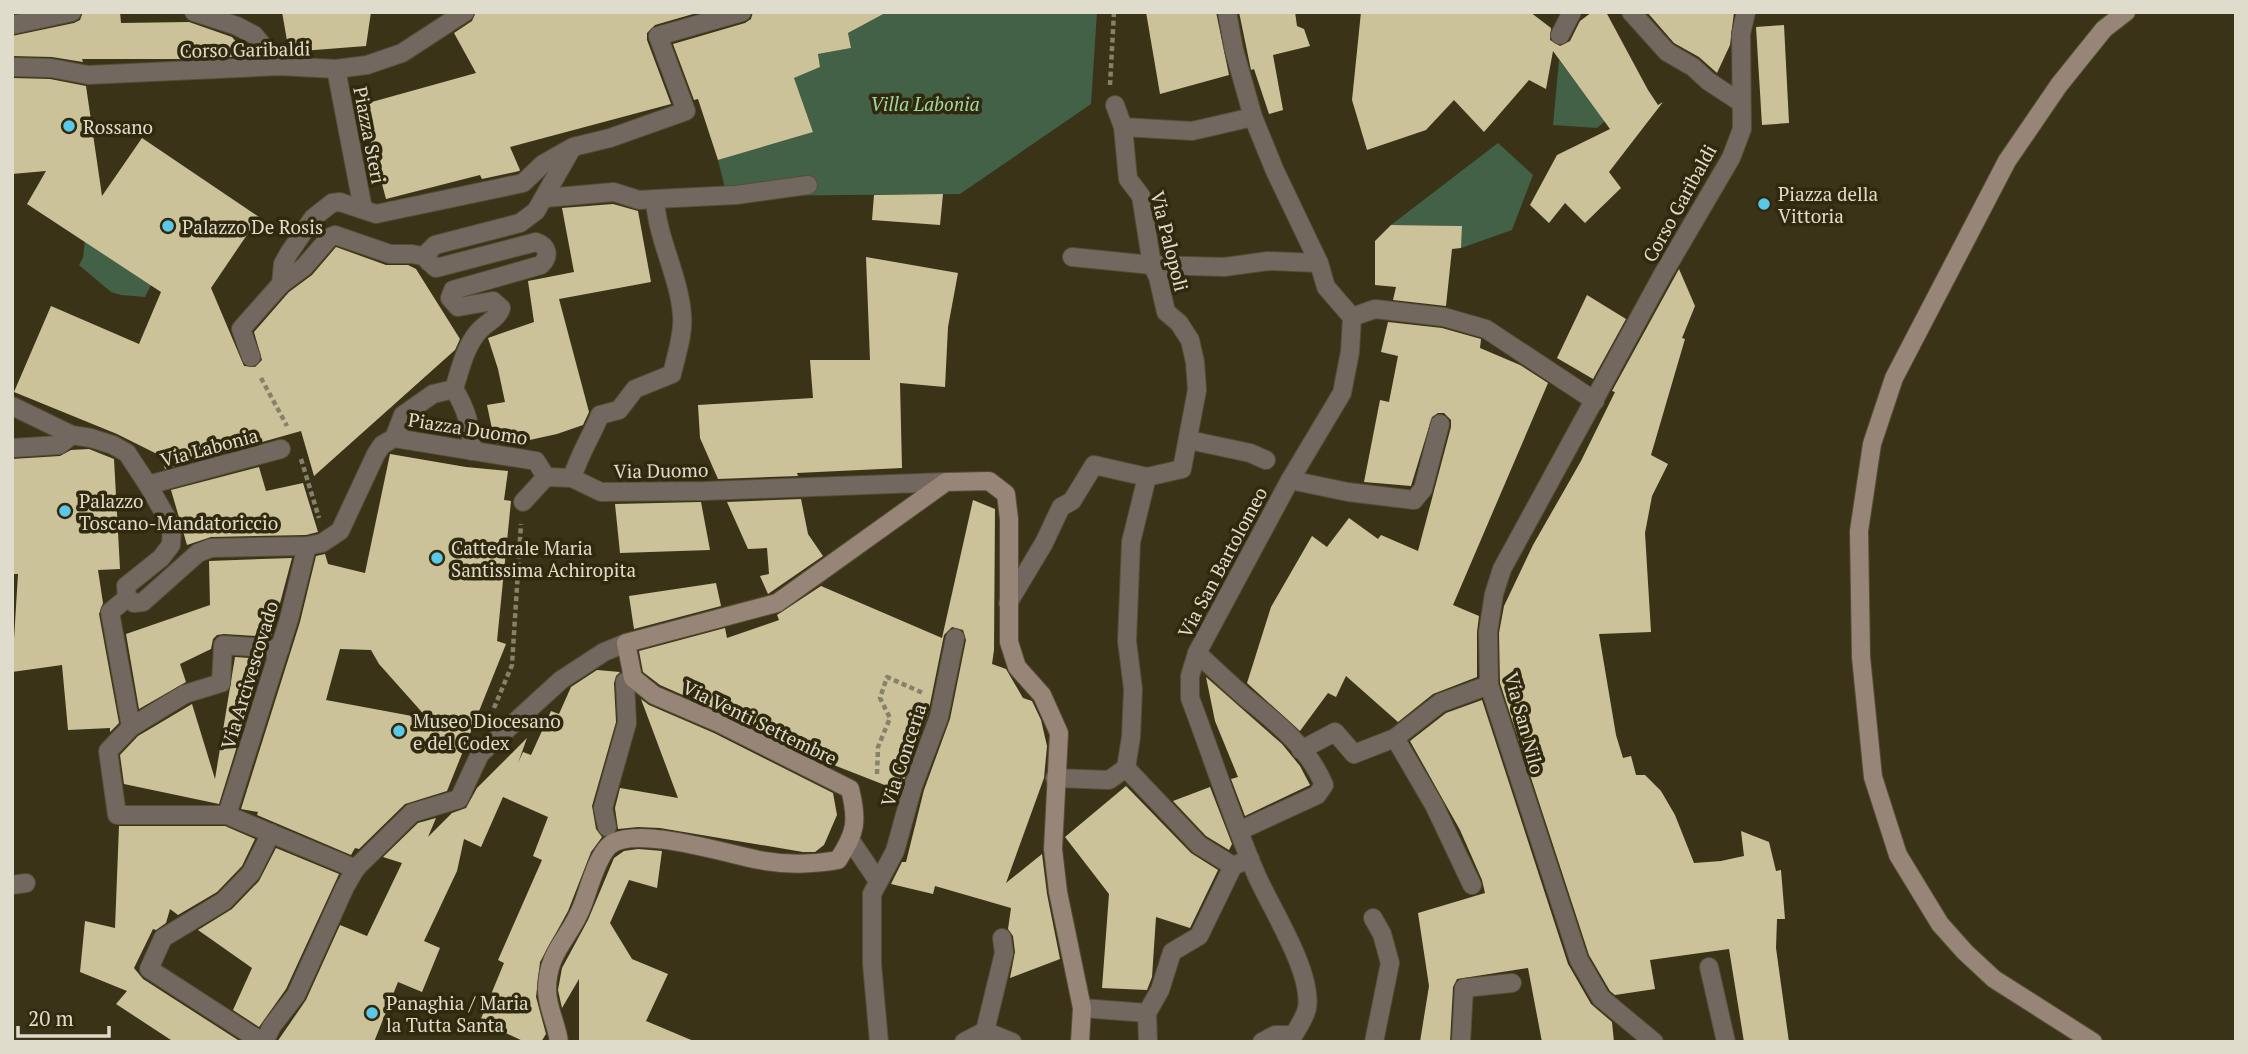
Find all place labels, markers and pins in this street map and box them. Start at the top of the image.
place label: Rossano [83,114,153,139]
marker: Rossano [61,118,77,134]
place label: Piazza della Vittoria [1778,181,1878,228]
marker: Piazza della Vittoria [1756,196,1772,212]
place label: Palazzo De Rosis [182,214,323,239]
marker: Palazzo De Rosis [160,218,176,234]
place label: Palazzo Toscano-Mandatoriccio [79,488,278,535]
marker: Palazzo Toscano-Mandatoriccio [57,503,73,519]
place label: Cattedrale Maria Santissima Achiropita [451,535,637,582]
marker: Cattedrale Maria Santissima Achiropita [429,550,445,566]
place label: Museo Diocesano e del Codex [413,708,561,755]
marker: Museo Diocesano e del Codex [391,723,407,739]
place label: Panaghia / Maria la Tutta Santa [386,990,529,1037]
marker: Panaghia / Maria la Tutta Santa [364,1005,380,1021]

